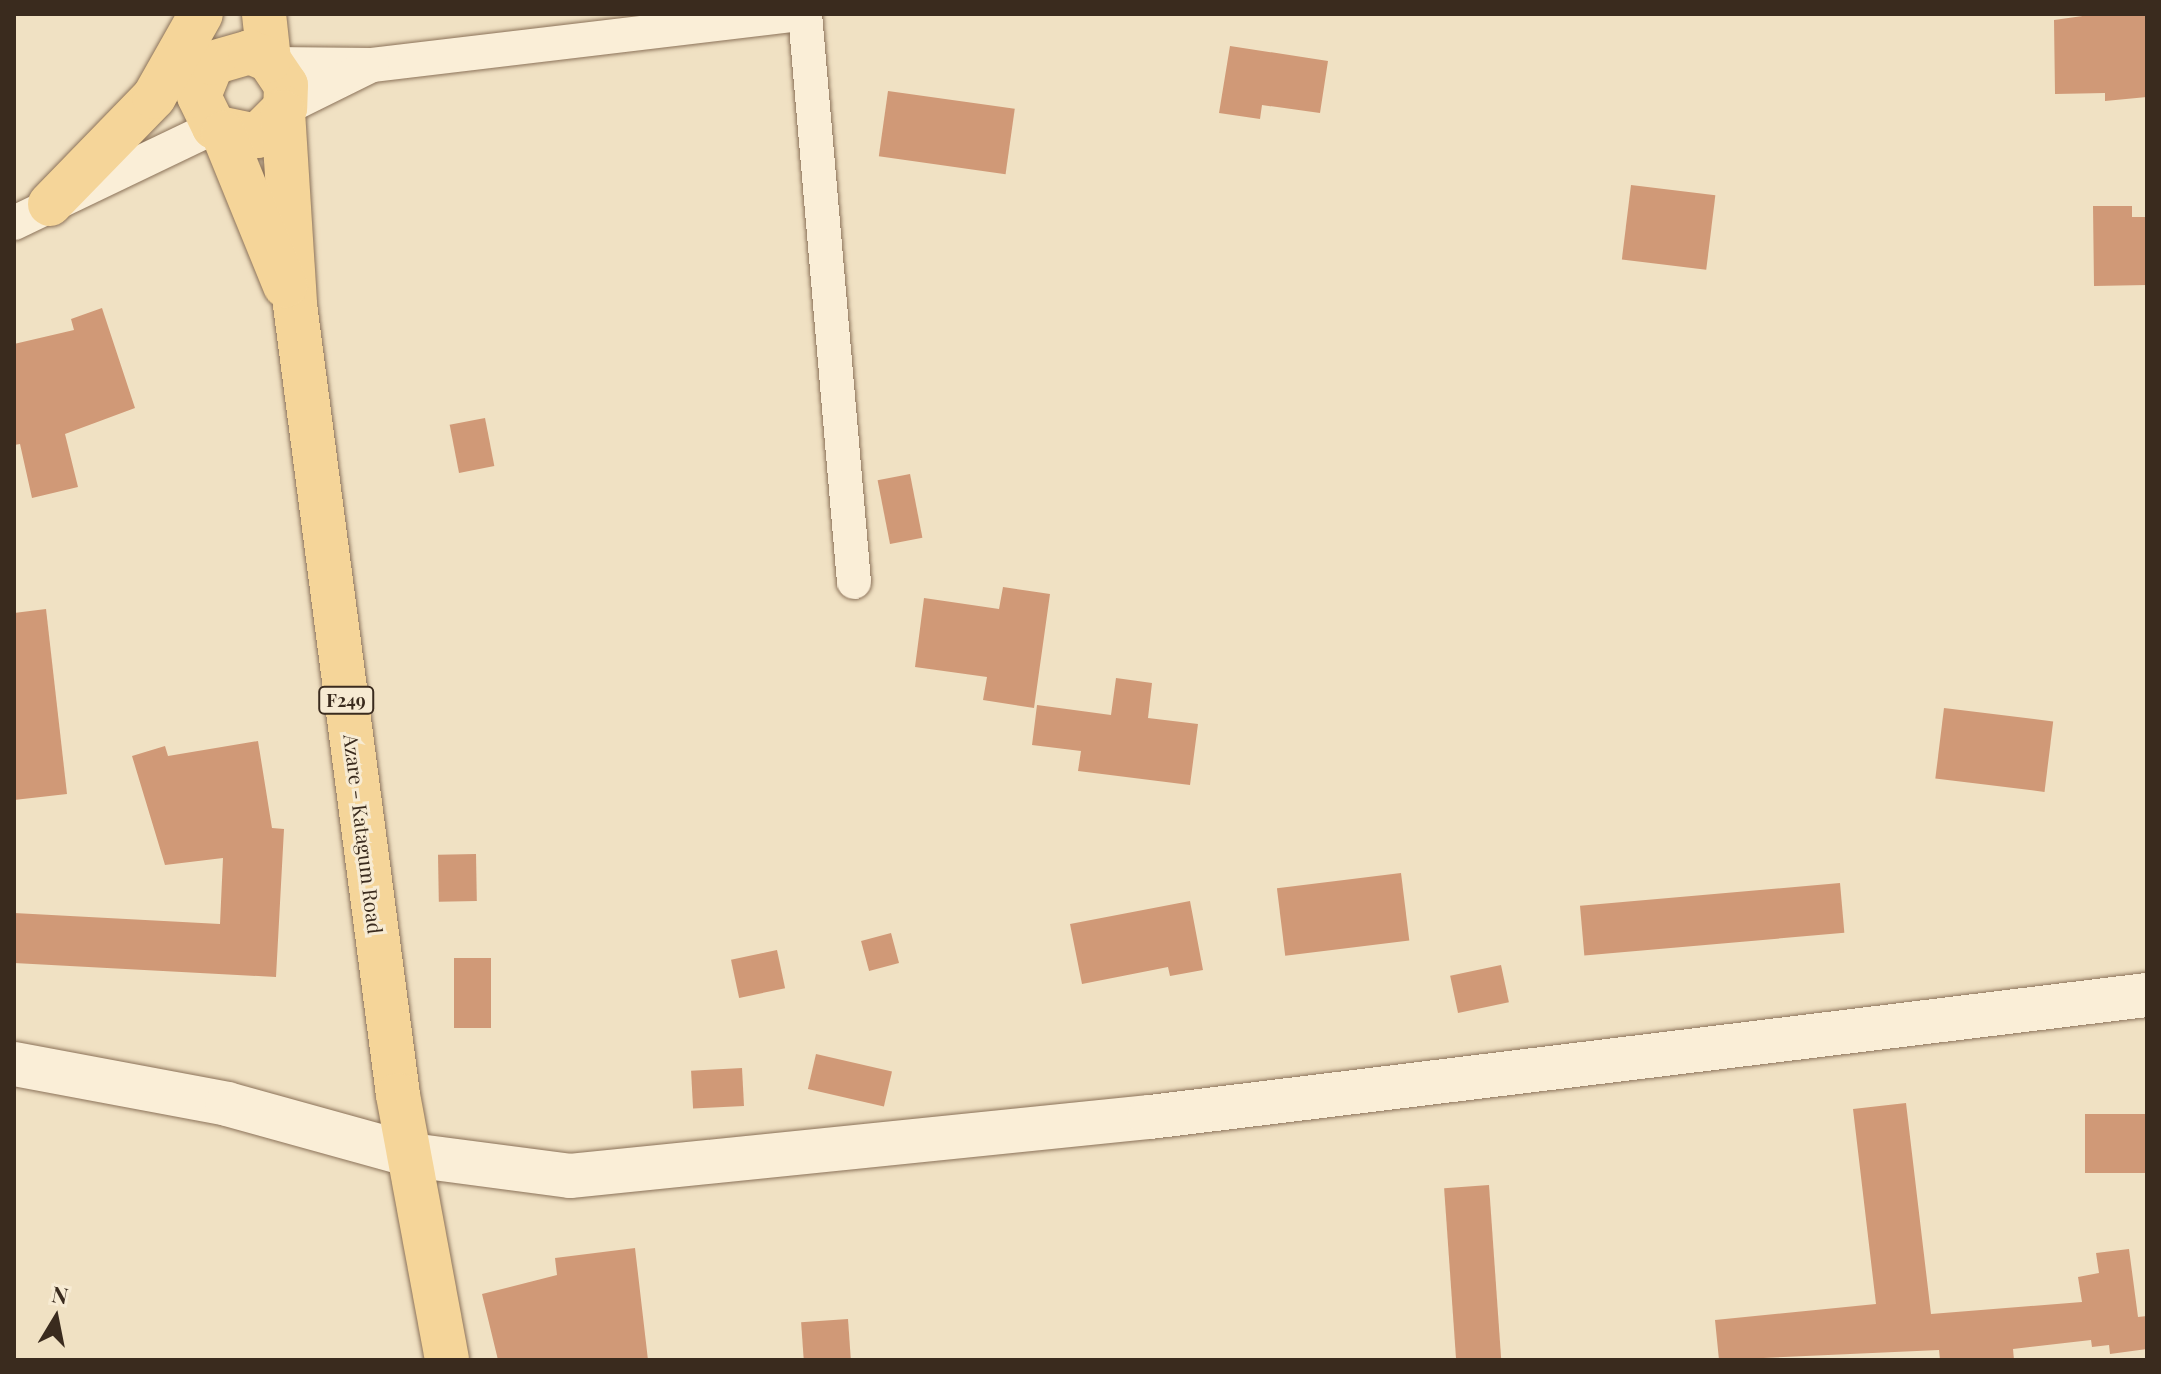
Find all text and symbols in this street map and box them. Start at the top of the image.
road number: F249 [318,686,374,714]
street label: Azare - Katagum Road [340,733,388,935]
north arrow [16,1278,96,1358]
text: N [50,1278,71,1311]

